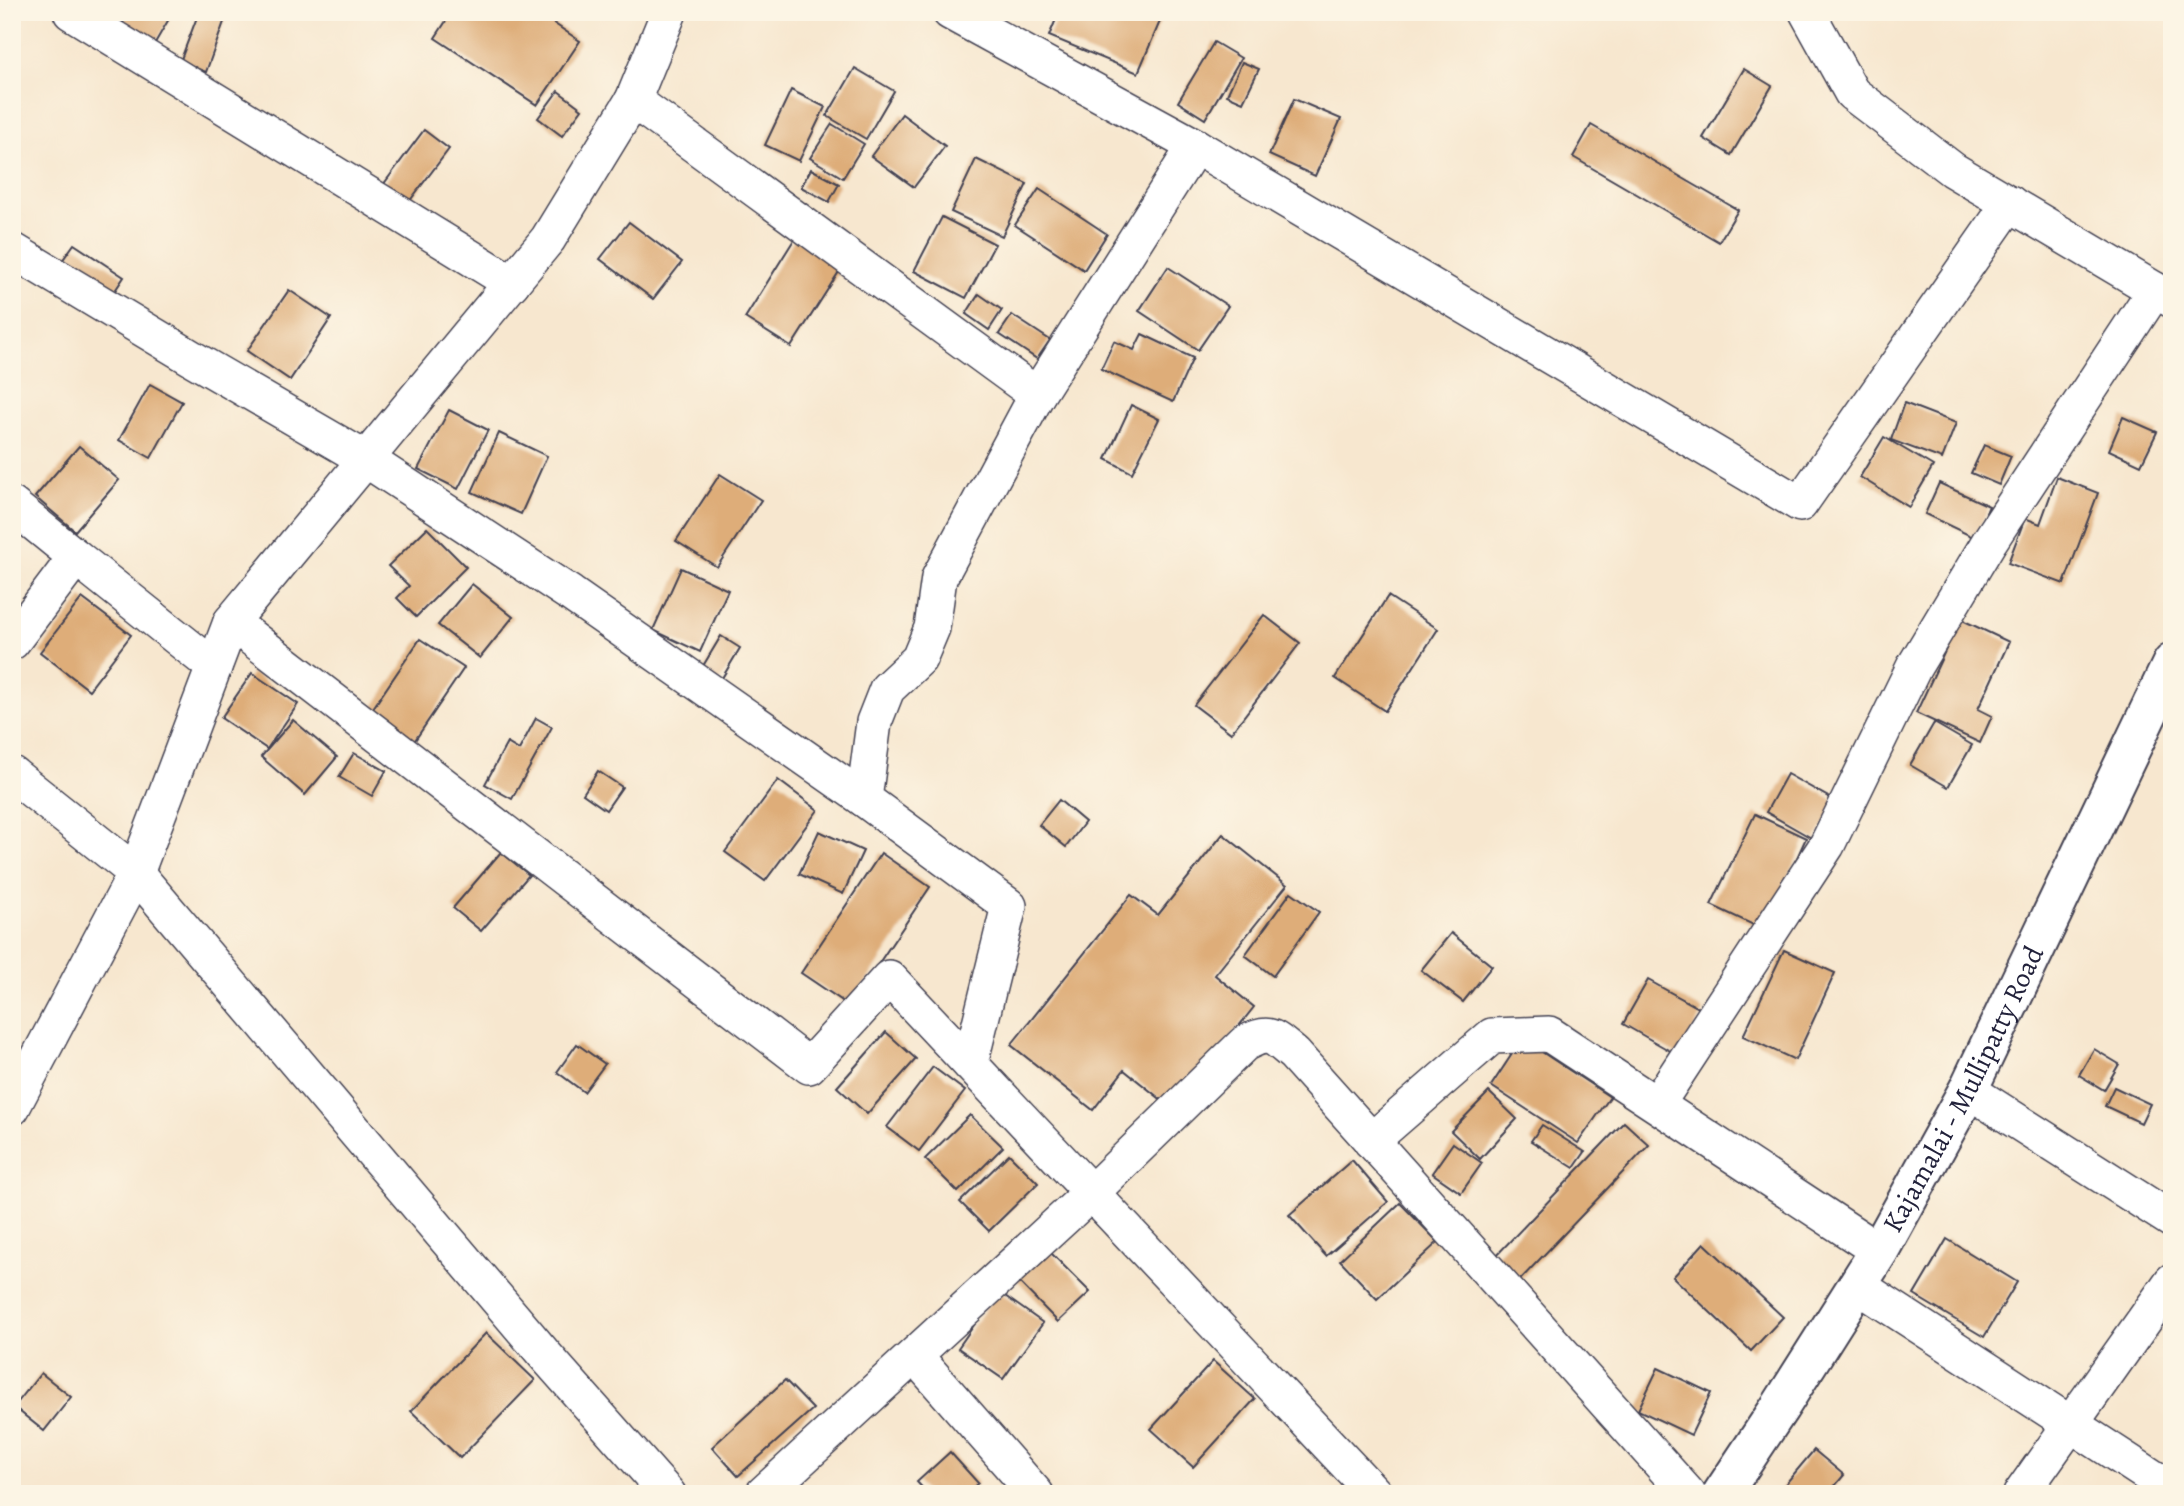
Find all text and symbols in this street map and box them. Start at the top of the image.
street label: Kajamalai - Mullipatty Road [1874,939,2054,1239]

